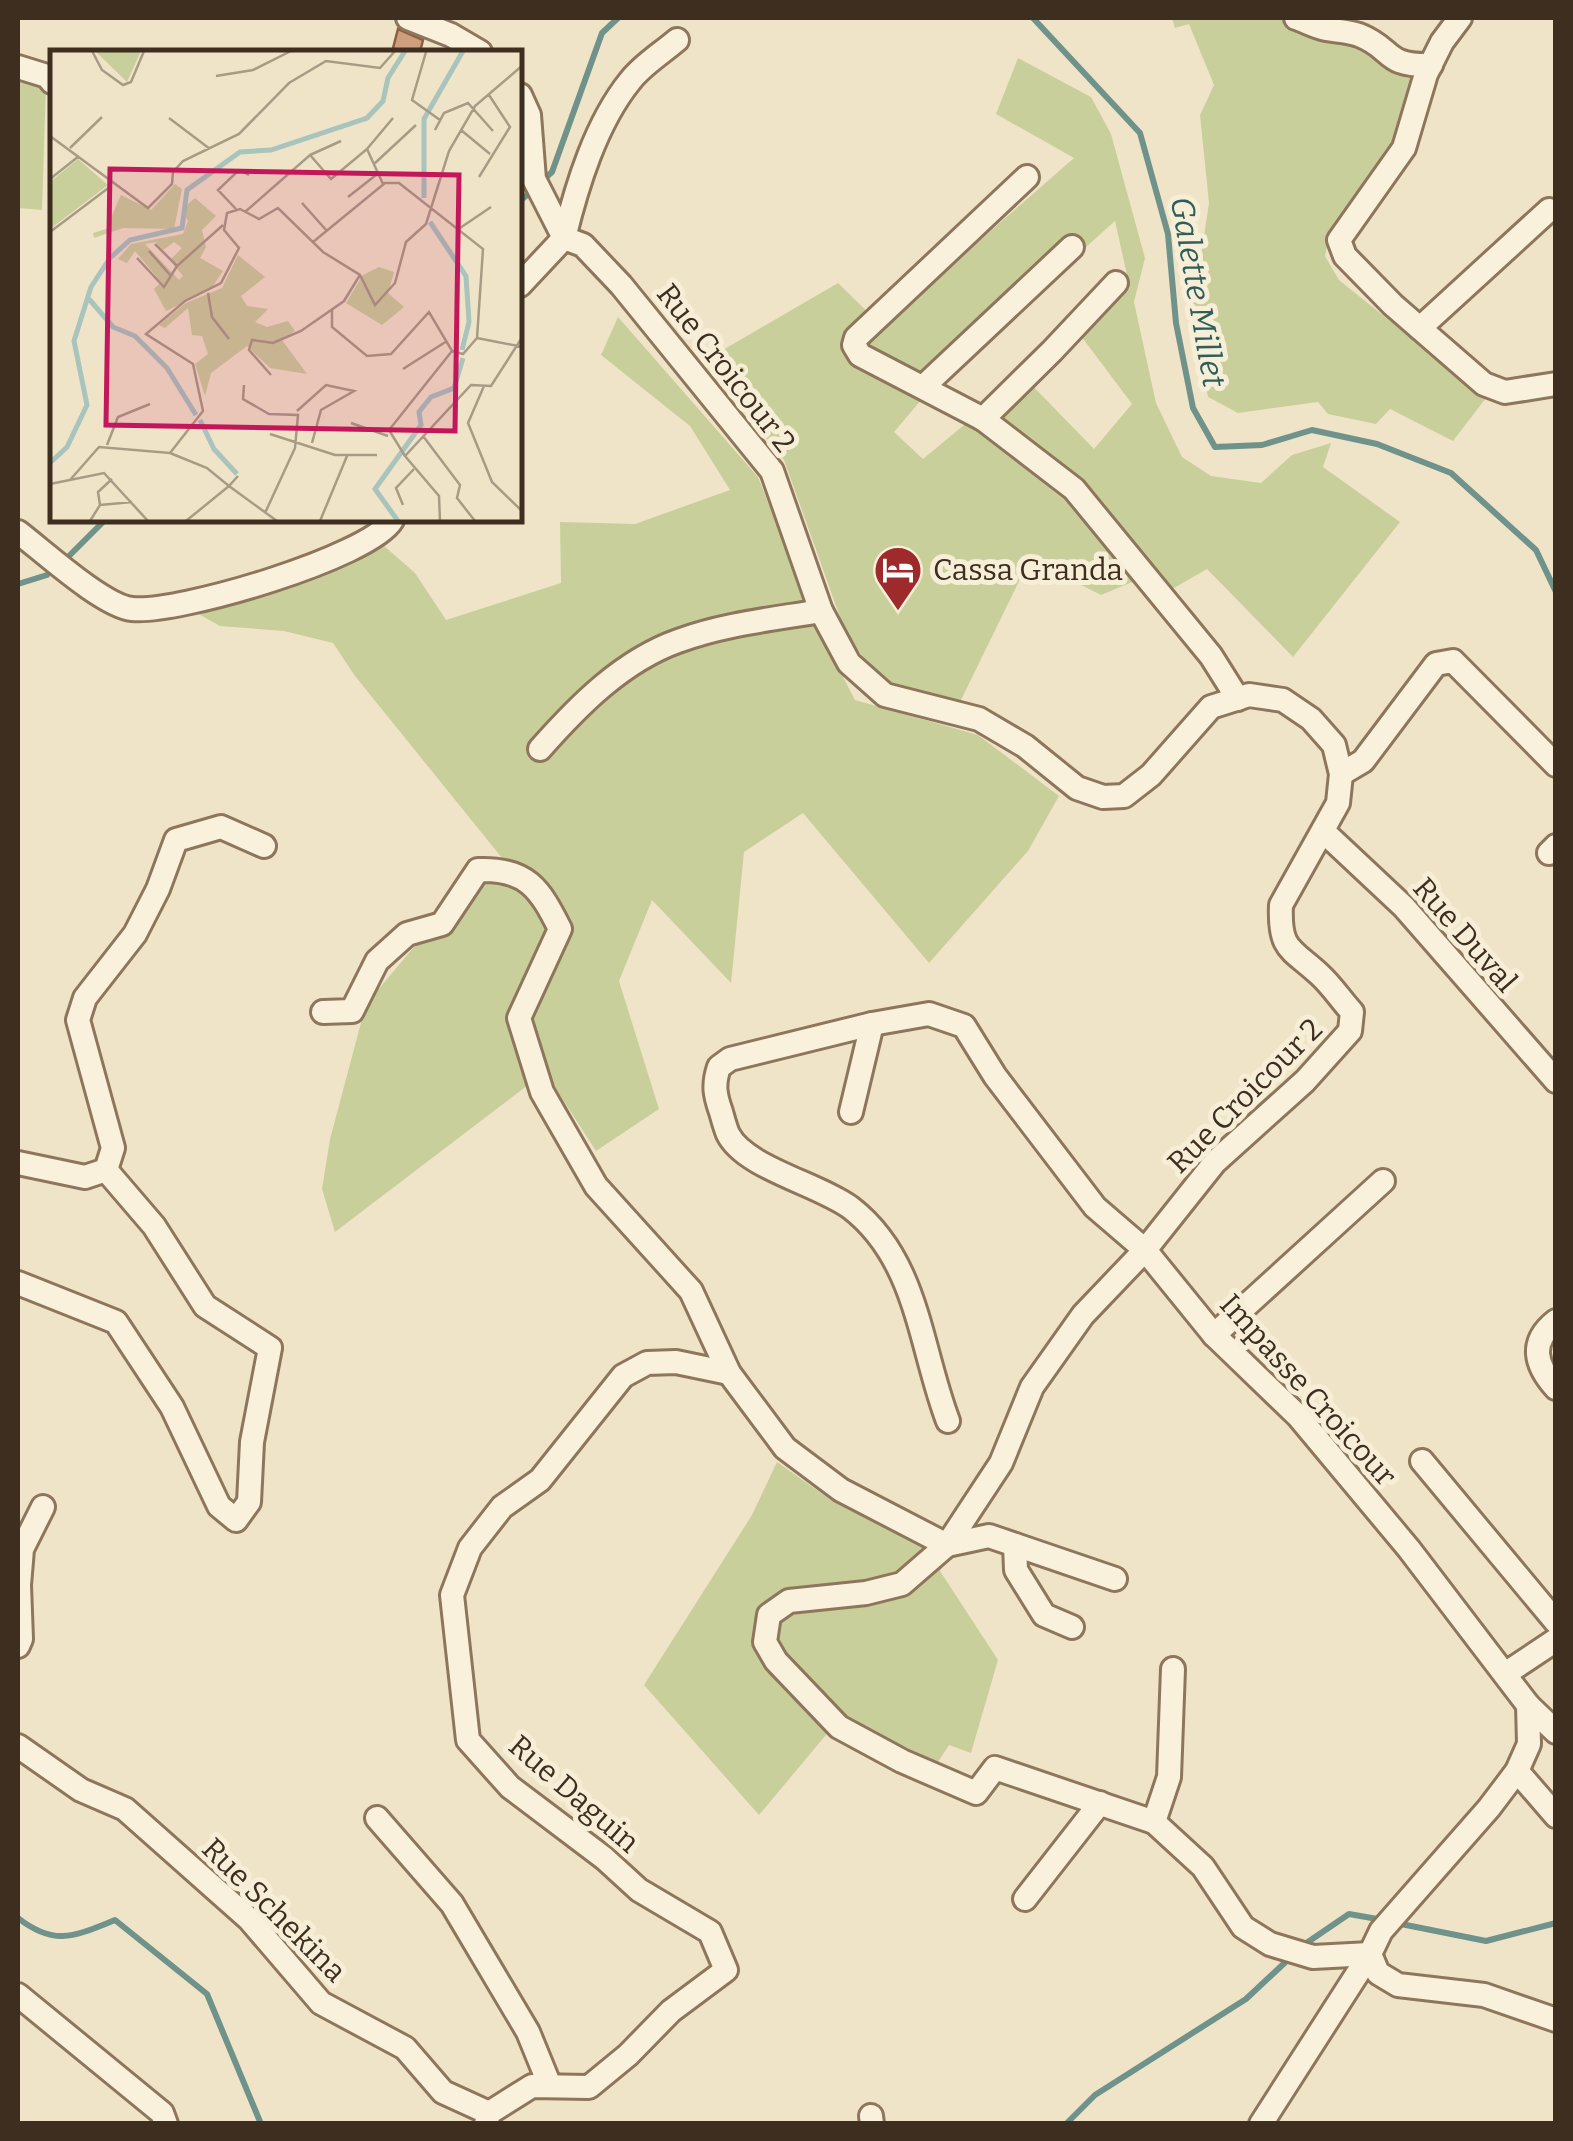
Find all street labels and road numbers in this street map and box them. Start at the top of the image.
street label: Rue Croicour 2 [649,277,803,459]
street label: Rue Duval [1406,870,1524,1000]
street label: Rue Croicour 2 [1160,1011,1330,1181]
street label: Impasse Croicour [1212,1287,1404,1493]
street label: Rue Daguin [501,1728,647,1860]
street label: Rue Schekina [195,1831,353,1989]

